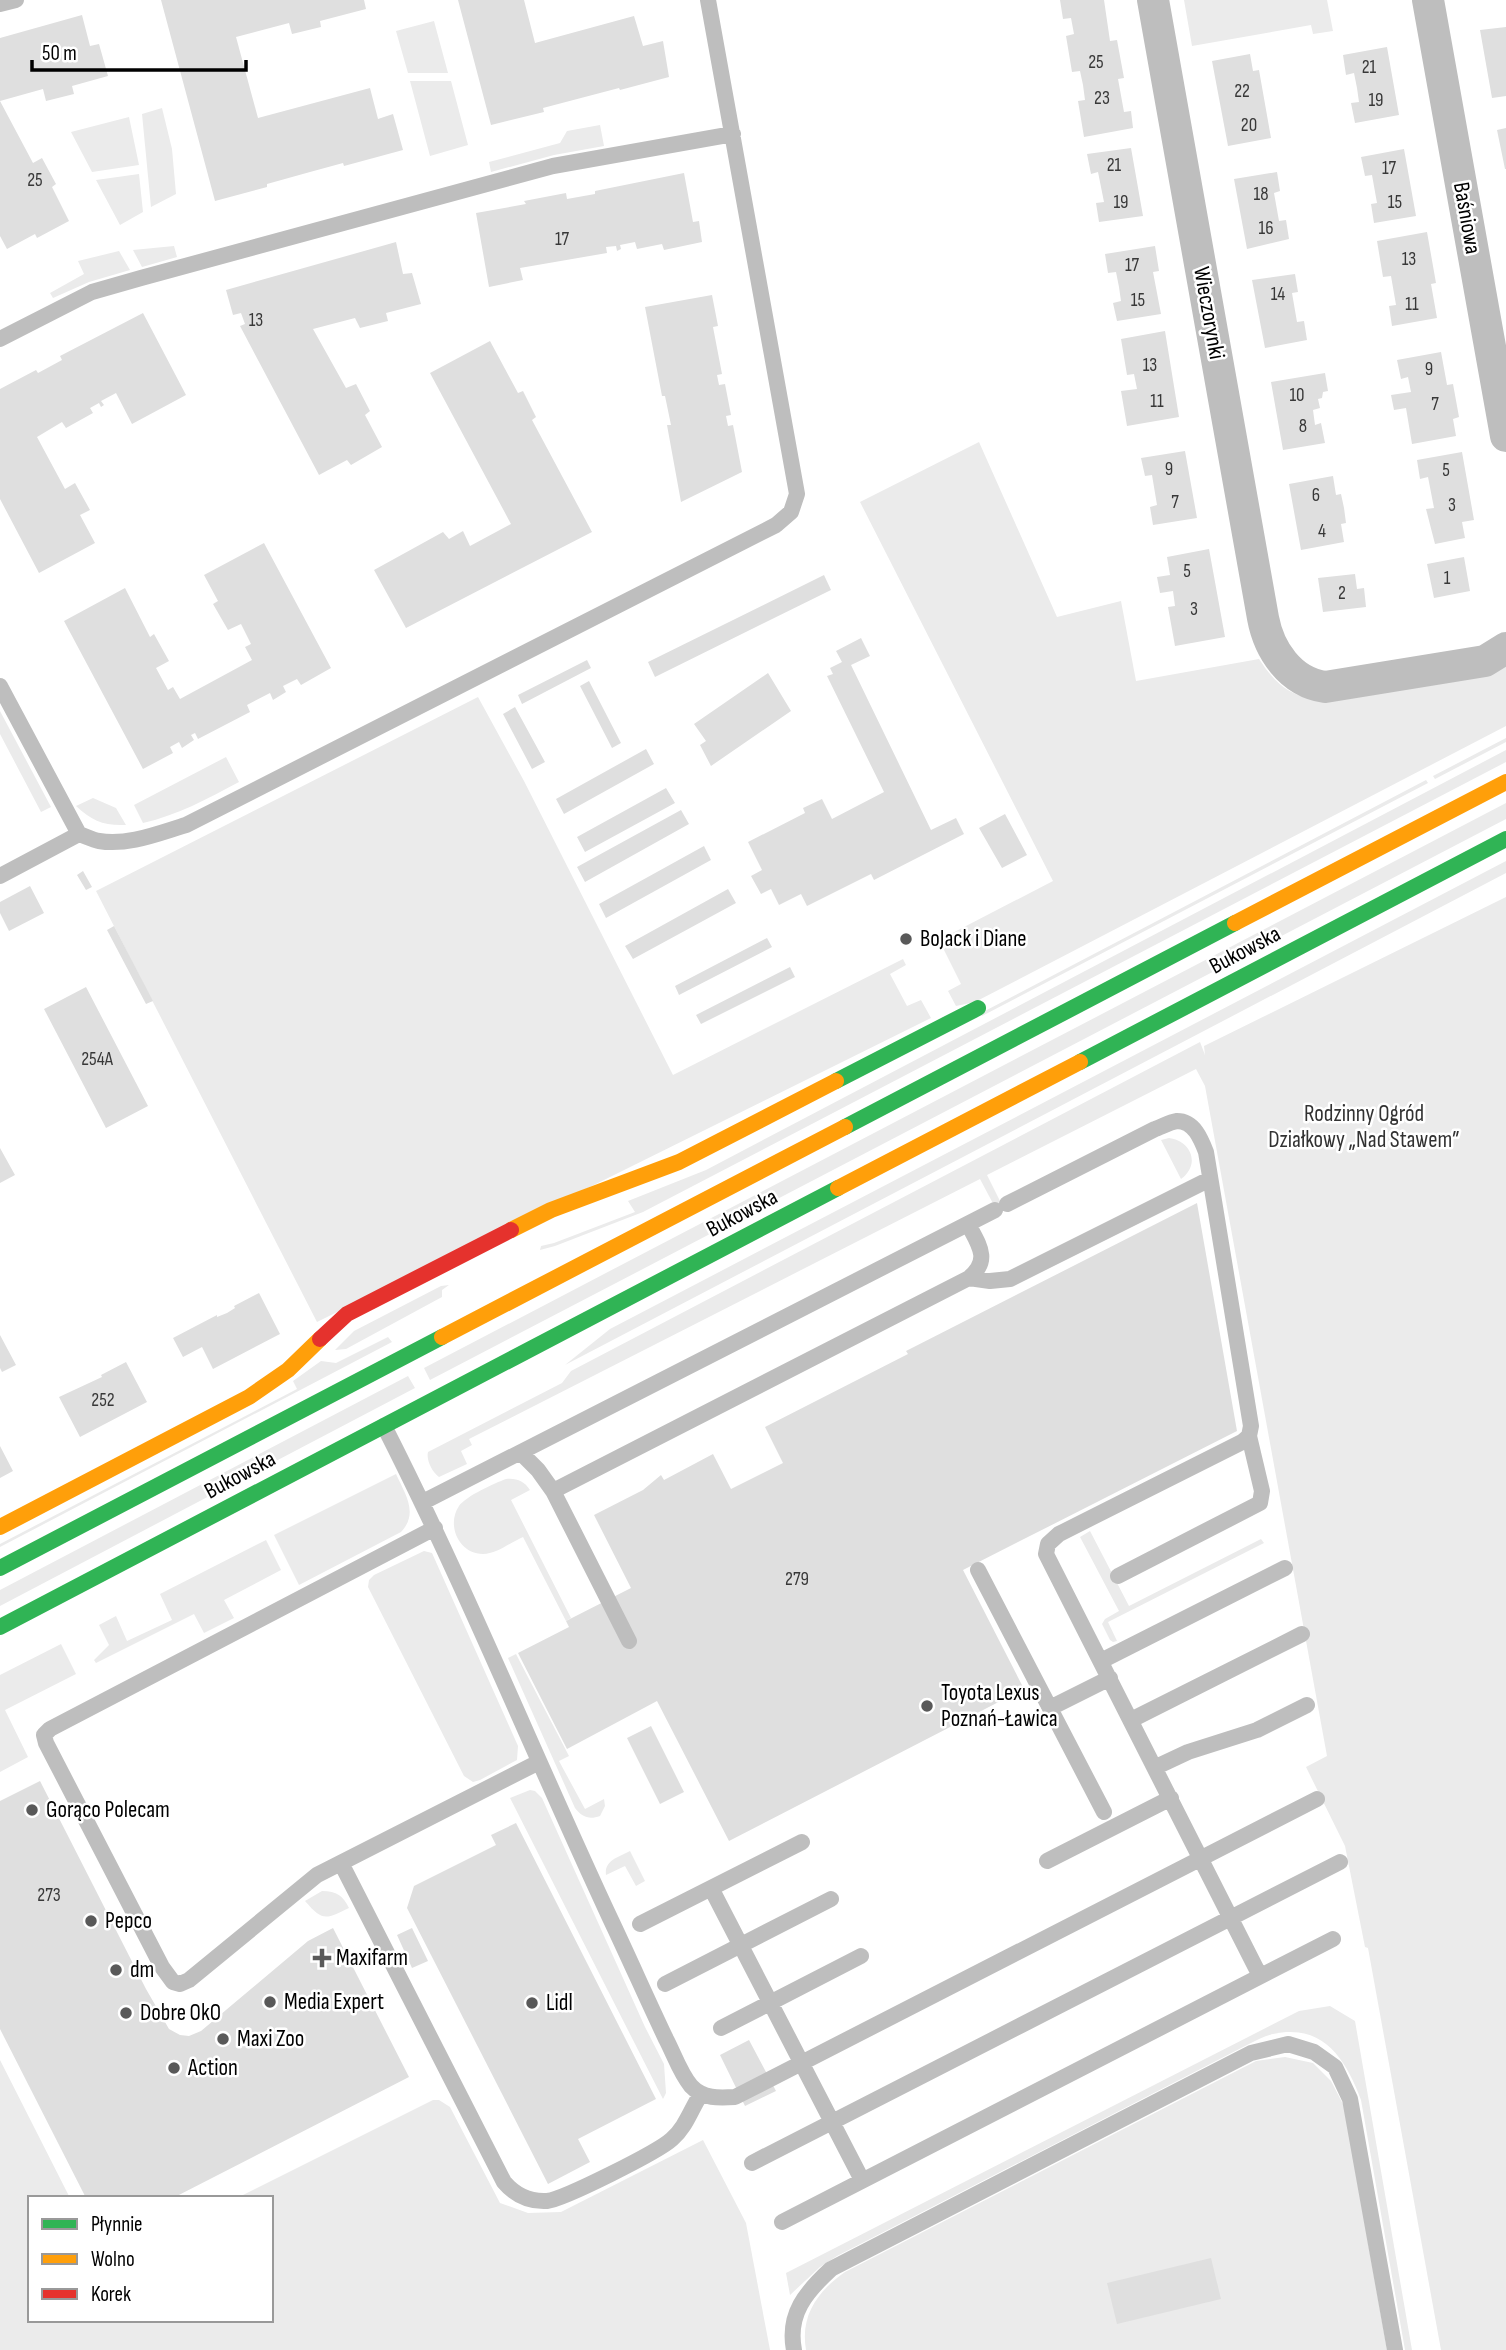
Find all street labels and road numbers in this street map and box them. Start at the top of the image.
street label: Baśniowa [1447,180,1487,256]
street label: Wieczorynki [1187,264,1231,362]
street label: Bukowska [1205,920,1285,980]
street label: Bukowska [702,1183,782,1243]
street label: Bukowska [200,1445,280,1505]

